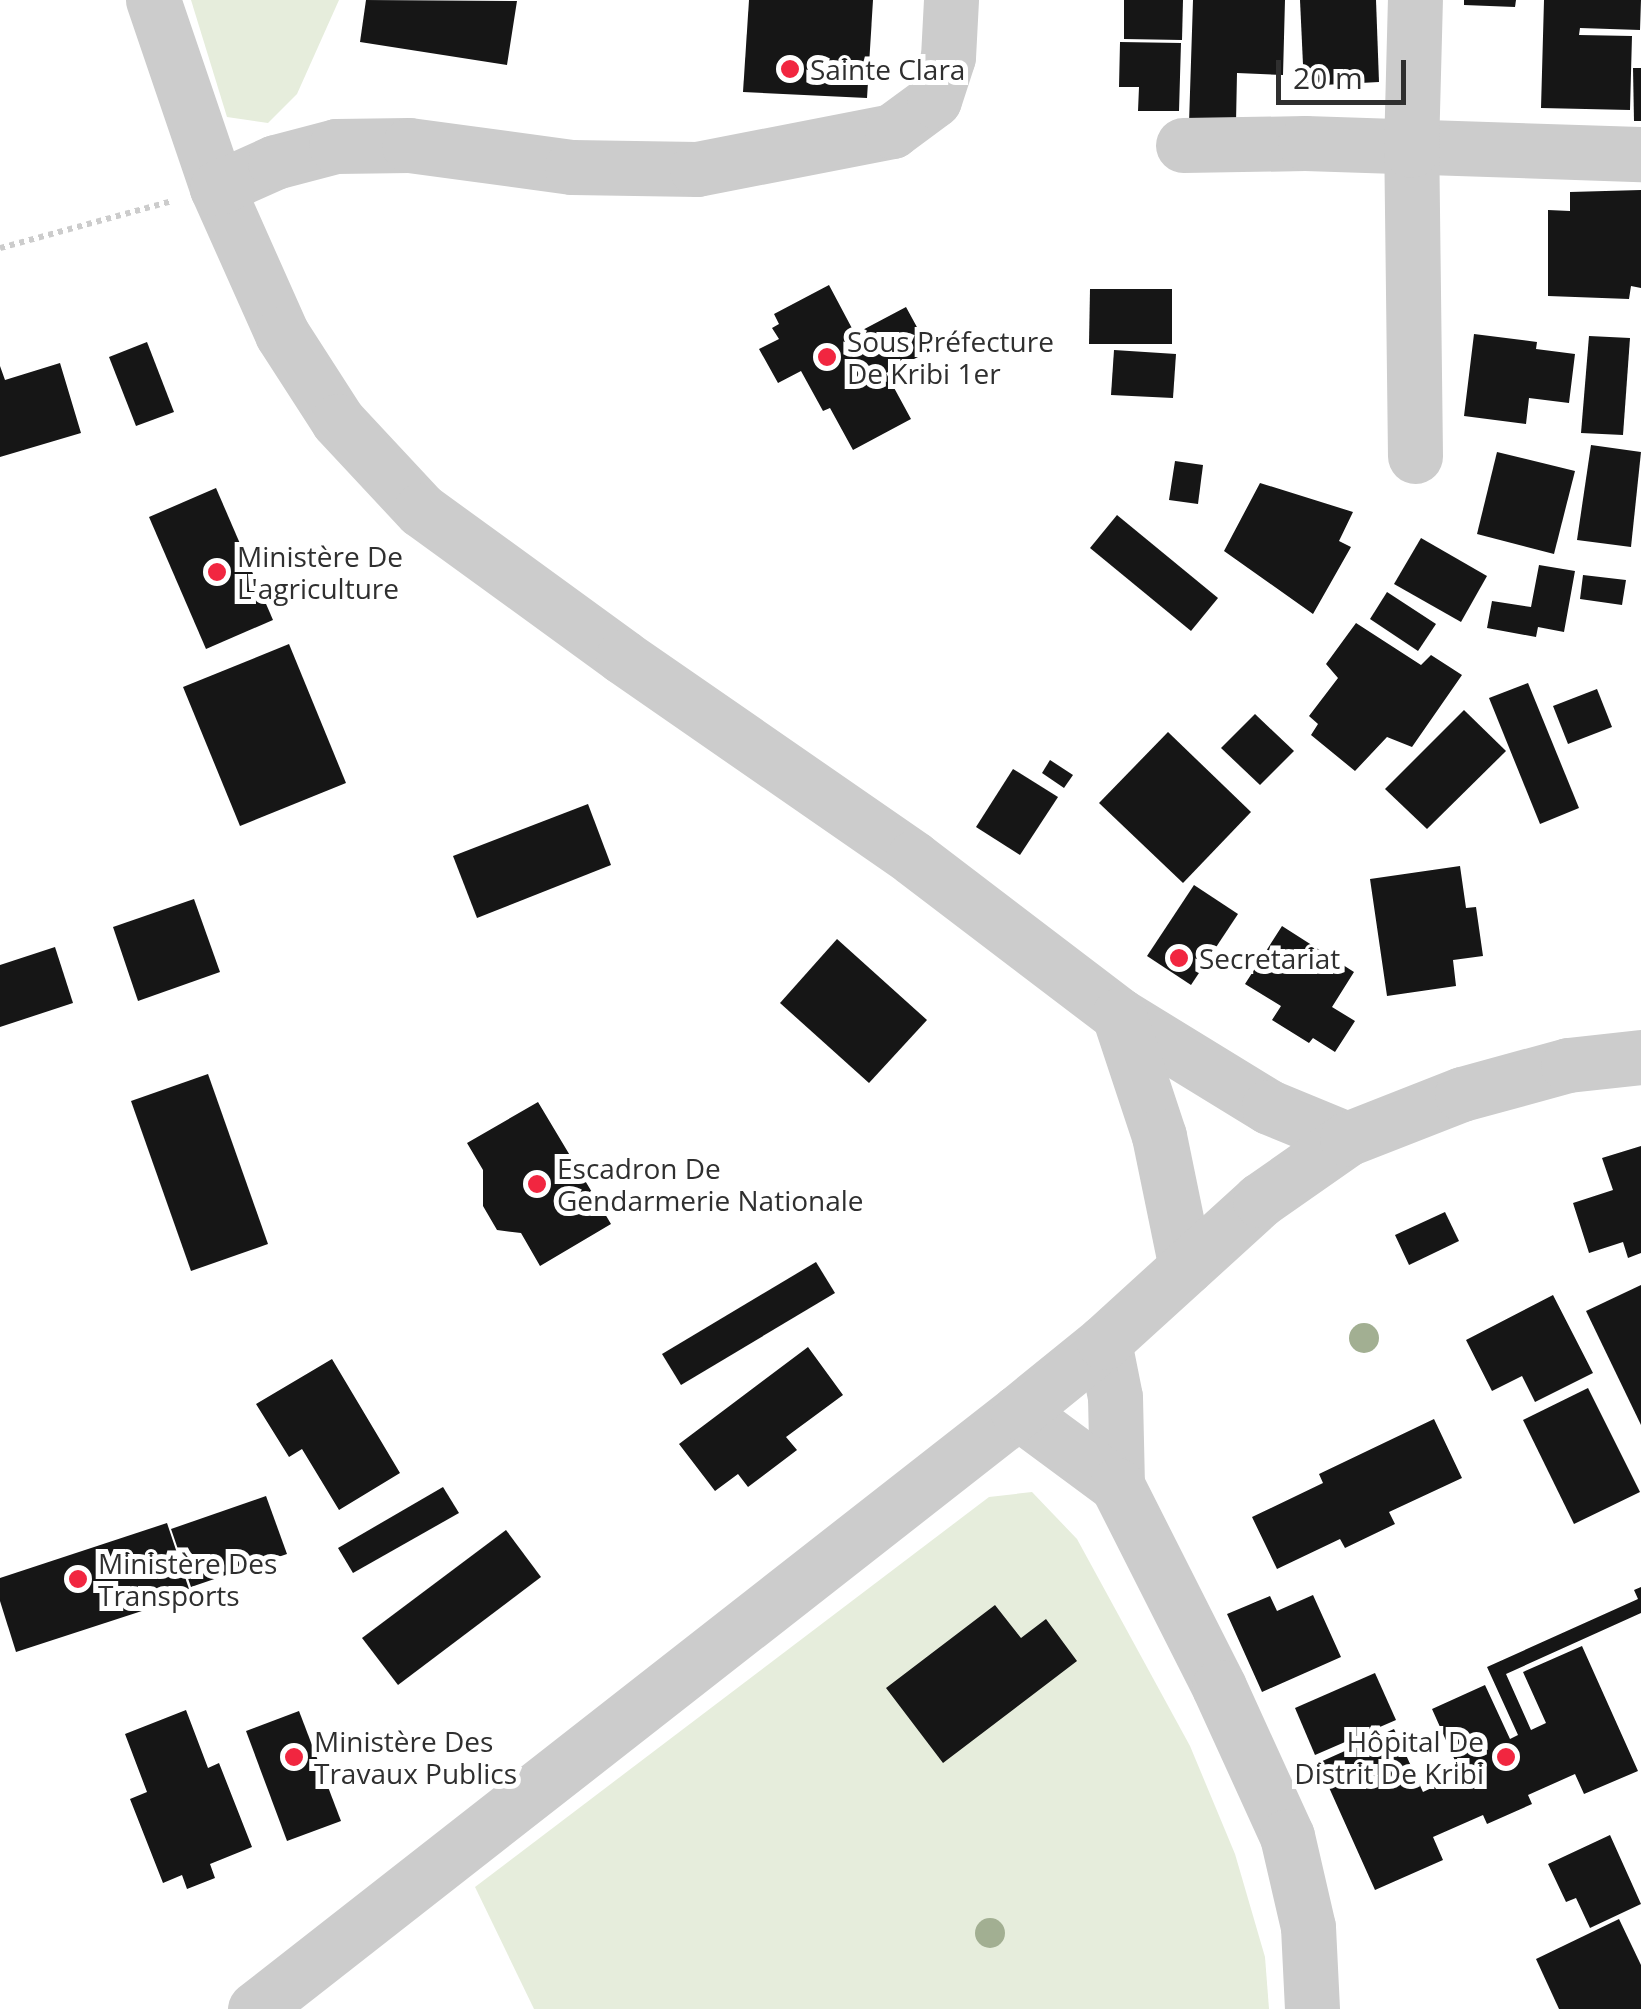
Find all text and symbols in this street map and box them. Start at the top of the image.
scale bar [1281,40,1411,102]
place label: Sainte Clara [810,52,965,86]
text: 20 m [1293,57,1363,98]
marker: Sainte Clara [779,58,801,80]
place label: Sous Préfecture De Kribi 1er [847,324,1054,390]
marker: Sous Préfecture De Kribi 1er [816,346,838,368]
place label: Ministère De L'agriculture [237,539,403,605]
marker: Ministère De L'agriculture [206,561,228,583]
place label: Secretariat [1199,941,1340,975]
marker: Secretariat [1168,947,1190,969]
place label: Escadron De Gendarmerie Nationale [557,1151,864,1217]
marker: Escadron De Gendarmerie Nationale [526,1173,548,1195]
place label: Ministère Des Transports [98,1546,277,1612]
marker: Ministère Des Transports [67,1568,89,1590]
place label: Ministère Des Travaux Publics [314,1724,517,1790]
place label: Hôpital De Distrit De Kribi [1294,1724,1484,1790]
marker: Hôpital De Distrit De Kribi [1493,1744,1519,1770]
marker: Ministère Des Travaux Publics [283,1746,305,1768]

